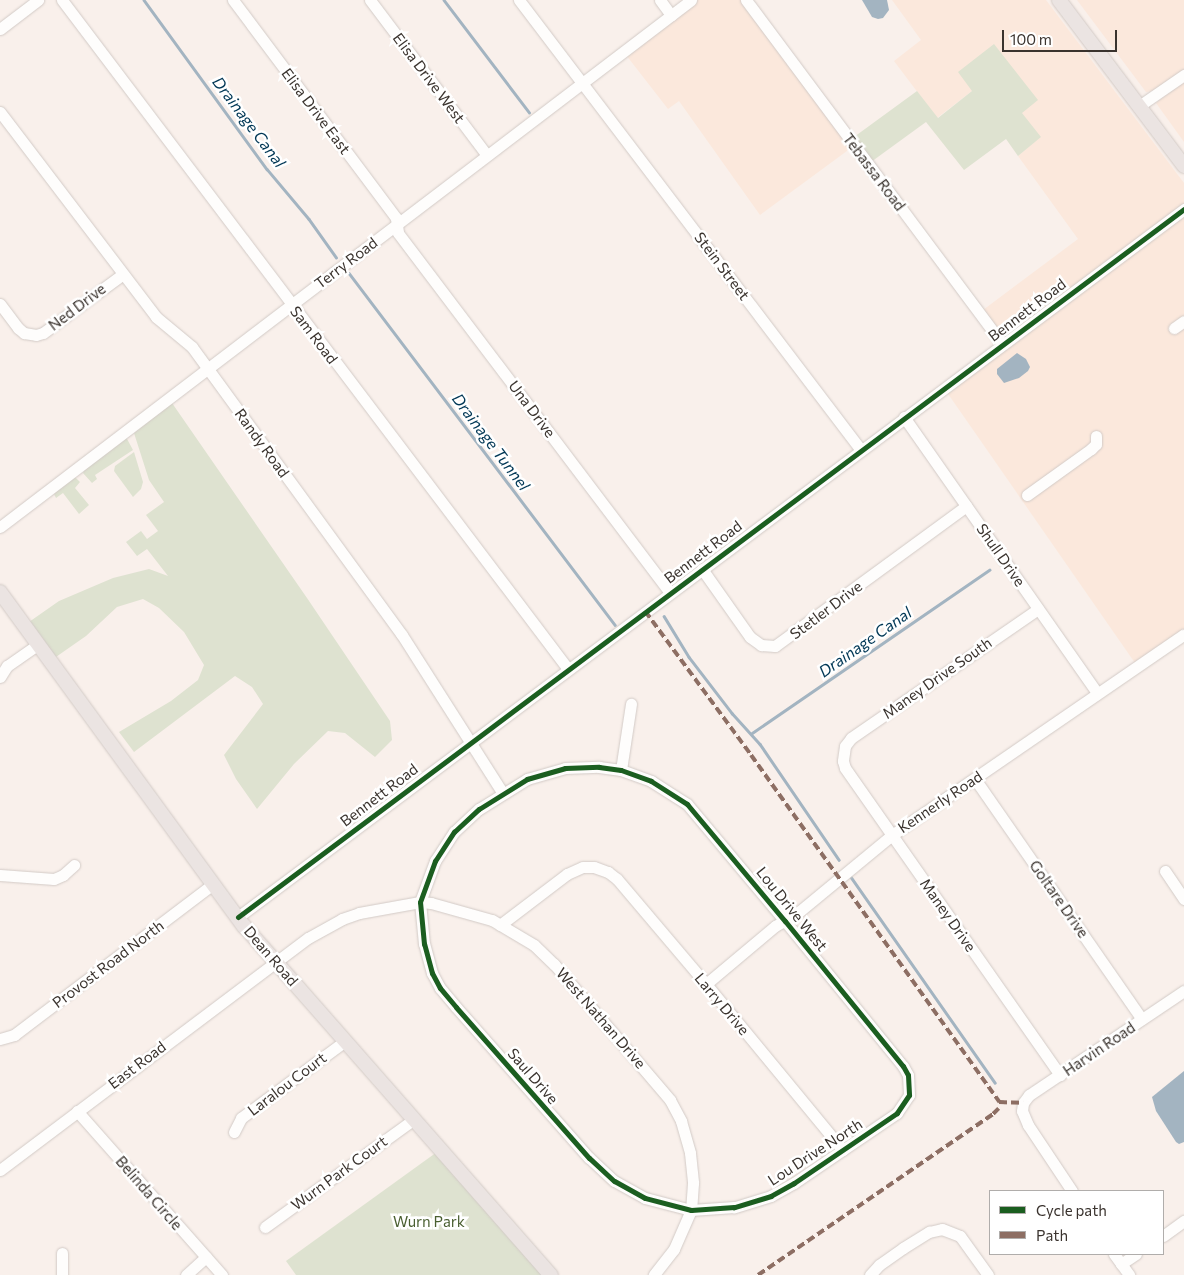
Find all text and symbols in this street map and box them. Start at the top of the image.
scale bar [1004,20,1119,52]
street label: Elisa Drive West [389,29,469,127]
text: 100 m [1010,30,1052,48]
street label: Elisa Drive East [278,64,354,158]
water label: Drainage Canal [209,73,289,171]
street label: Tebassa Road [839,130,909,214]
street label: Stein Street [691,229,753,303]
street label: Terry Road [311,234,381,292]
street label: Bennett Road [985,275,1069,345]
street label: Ned Drive [45,280,109,334]
street label: Sam Road [286,303,342,367]
street label: Una Drive [505,377,559,441]
water label: Drainage Tunnel [448,390,534,494]
street label: Randy Road [231,405,293,481]
street label: Bennett Road [661,517,745,587]
street label: Shull Drive [973,520,1029,590]
street label: Stetler Drive [786,577,866,643]
water label: Drainage Canal [815,603,915,681]
street label: Maney Drive South [879,634,995,722]
street label: Bennett Road [337,760,421,830]
street label: Kennerly Road [894,767,986,837]
street label: Goltare Drive [1026,857,1092,941]
street label: Lou Drive West [753,863,831,955]
street label: Maney Drive [916,875,980,955]
street label: Provost Road North [49,916,167,1012]
street label: Dean Road [240,922,302,990]
street label: West Nathan Drive [552,964,650,1072]
street label: Larry Drive [691,969,753,1039]
street label: Harvin Road [1060,1018,1138,1080]
street label: East Road [105,1037,169,1093]
street label: Saul Drive [504,1044,562,1108]
street label: Laralou Court [244,1049,330,1119]
street label: Lou Drive North [764,1115,866,1189]
street label: Wurn Park Court [287,1132,391,1214]
street label: Belinda Circle [112,1152,186,1234]
legend [989,1190,1164,1255]
text: Cycle path [1036,1201,1107,1219]
park label: Wurn Park [393,1213,465,1231]
text: Path [1036,1226,1068,1244]

